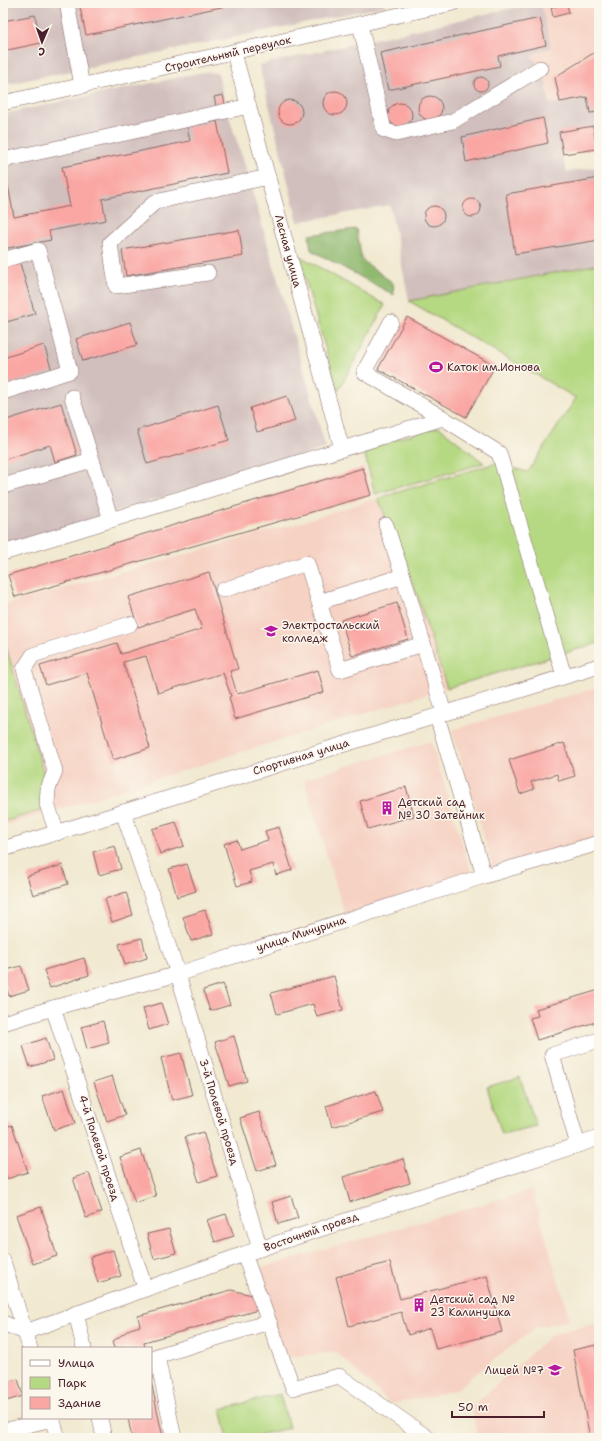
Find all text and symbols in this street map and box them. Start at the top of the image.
north arrow [22,22,62,62]
street label: Строительный переулок [163,32,293,76]
text: С [38,44,45,59]
street label: Лесная улица [271,213,305,289]
sports icon: Каток им.Ионова [428,359,444,375]
place label: Каток им.Ионова [447,360,540,375]
place label: Электростальский колледж [282,618,380,646]
school or university icon: Электростальский колледж [263,623,279,639]
street label: Спортивная улица [251,735,351,779]
place label: Детский сад № 30 Затейник [398,795,485,823]
building icon: Детский сад № 30 Затейник [379,800,395,816]
street label: улица Мичурина [254,912,348,956]
street label: 3-й Полевой проезд [196,1057,242,1167]
street label: 4-й Полевой проезд [75,1093,123,1203]
street label: Восточный проезд [262,1209,360,1255]
place label: Детский сад № 23 Калинушка [430,1292,515,1320]
building icon: Детский сад № 23 Калинушка [411,1297,427,1313]
legend [22,1347,152,1419]
text: Улица [58,1355,95,1371]
school or university icon: Лицей №7 [547,1362,563,1378]
place label: Лицей №7 [485,1363,544,1378]
text: Парк [58,1375,87,1391]
scale bar [452,1393,544,1419]
text: Здание [58,1395,102,1411]
text: 50 m [458,1399,488,1415]

